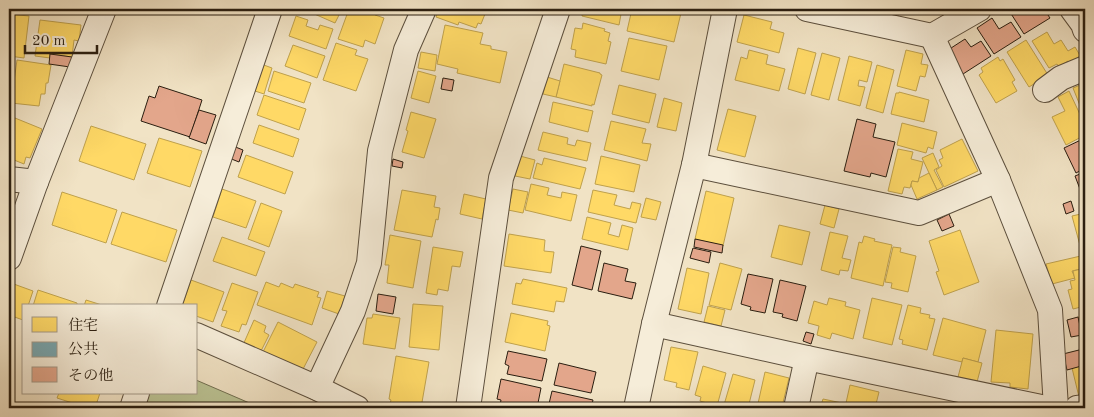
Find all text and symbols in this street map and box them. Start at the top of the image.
scale bar [25,22,98,54]
text: 20 m [32,34,66,49]
legend [22,304,198,394]
text: 住宅 [68,317,98,334]
text: 公共 [68,341,98,358]
text: その他 [68,367,113,384]

